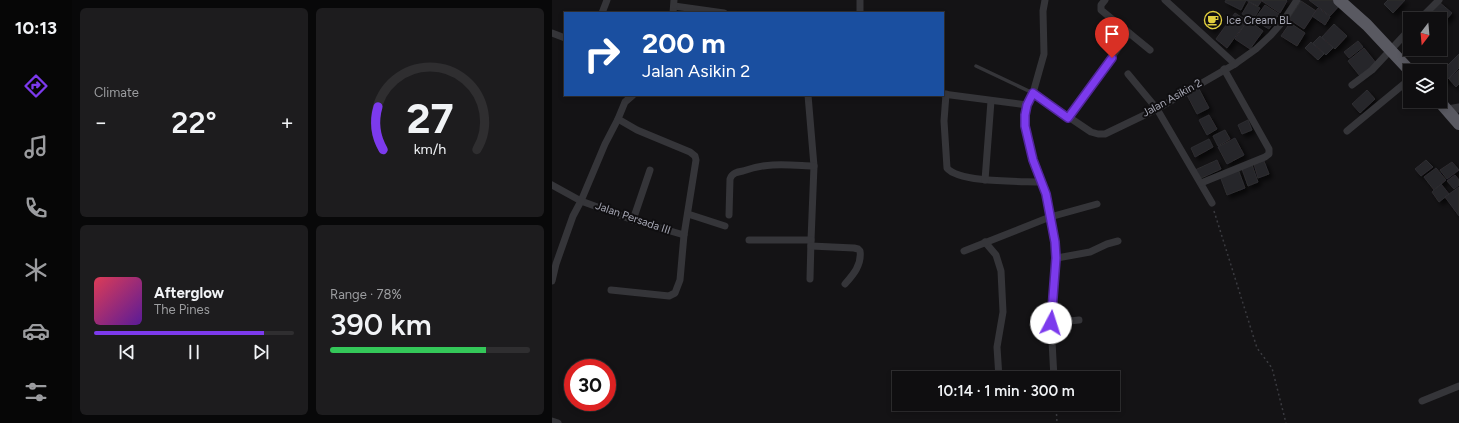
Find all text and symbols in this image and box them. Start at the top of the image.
cafe icon: Ice Cream BL [1203,10,1223,30]
north arrow [1403,12,1447,56]
map controls [1403,12,1447,108]
place label: Ice Cream BL [1226,14,1292,27]
text: 10:13 [15,17,57,39]
pin [1095,17,1129,58]
icon: arrive [1101,23,1123,45]
text: 200 m [642,26,726,60]
icon: right [576,28,628,80]
text: Jalan Asikin 2 [642,60,750,82]
button: layers [1403,64,1447,108]
icon: directions [22,72,50,100]
street label: Jalan Asikin 2 [1140,76,1204,120]
text: Climate [94,85,139,100]
text: 27 [406,93,454,143]
text: 22° [171,104,217,141]
text: − [94,109,108,136]
text: + [280,109,294,136]
icon: music [22,133,50,161]
text: km/h [414,140,446,158]
icon: phone [22,194,50,222]
street label: Jalan Persada III [594,199,672,237]
icon: climate [22,256,50,284]
text: Afterglow [154,284,224,302]
text: Range · 78% [330,287,402,302]
text: The Pines [154,302,210,317]
position arrow [1030,302,1072,344]
text: 390 km [330,306,432,343]
icon: car [22,317,50,345]
icon: previous [116,341,138,363]
icon: pause [183,341,205,363]
icon: next [250,341,272,363]
speed limit sign: 30 [564,359,616,411]
icon: filters [22,378,50,406]
text: 10:14 · 1 min · 300 m [937,382,1075,400]

